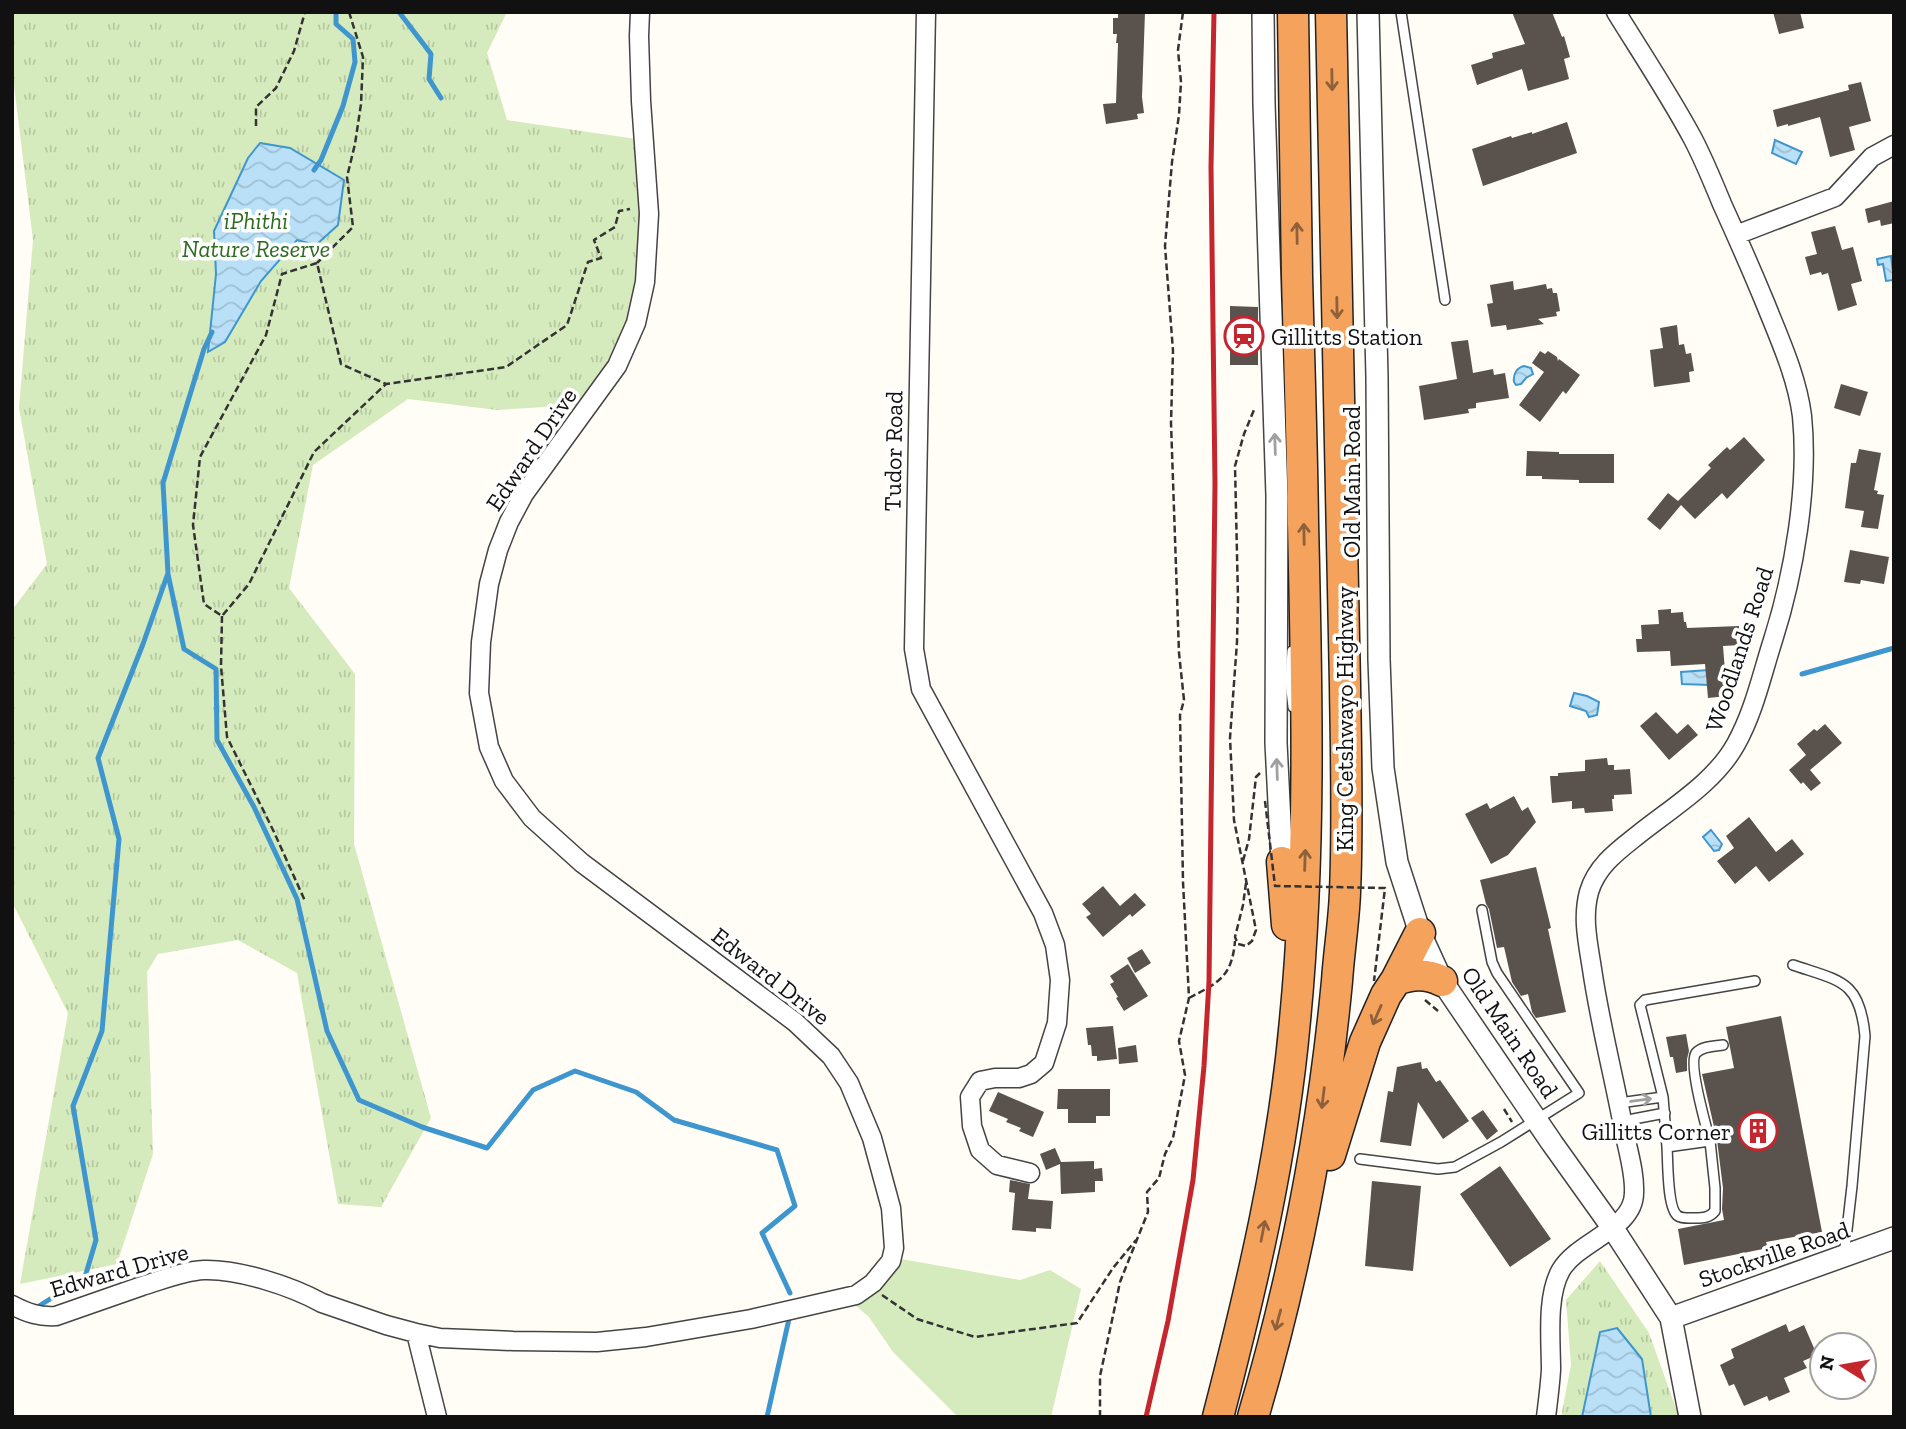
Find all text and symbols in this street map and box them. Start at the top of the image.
one-way arrow [1325,69,1339,92]
park label: iPhithi Nature Reserve [182,206,330,263]
one-way arrow [1290,222,1303,245]
one-way arrow [1330,296,1344,319]
station icon: Gillitts Station [1223,315,1265,357]
place label: Gillitts Station [1271,322,1423,351]
street label: Edward Drive [479,382,583,516]
street label: Tudor Road [877,390,909,512]
street label: Old Main Road [1337,406,1366,558]
one-way arrow [1269,432,1282,455]
one-way arrow [1297,523,1310,546]
street label: Woodlands Road [1699,563,1779,735]
street label: King Cetshwayo Highway [1330,585,1359,852]
one-way arrow [1270,758,1284,781]
one-way arrow [1299,849,1312,872]
street label: Edward Drive [706,921,836,1031]
street label: Old Main Road [1455,961,1565,1103]
one-way arrow [1370,1003,1383,1025]
one-way arrow [1317,1086,1330,1109]
one-way arrow [1629,1093,1652,1106]
building icon: Gillitts Corner [1737,1110,1779,1152]
place label: Gillitts Corner [1581,1117,1731,1146]
street label: Stockville Road [1695,1215,1853,1293]
one-way arrow [1257,1220,1271,1243]
street label: Edward Drive [47,1236,191,1304]
one-way arrow [1271,1309,1284,1331]
north arrow [1808,1331,1878,1401]
text: N [1814,1354,1839,1372]

